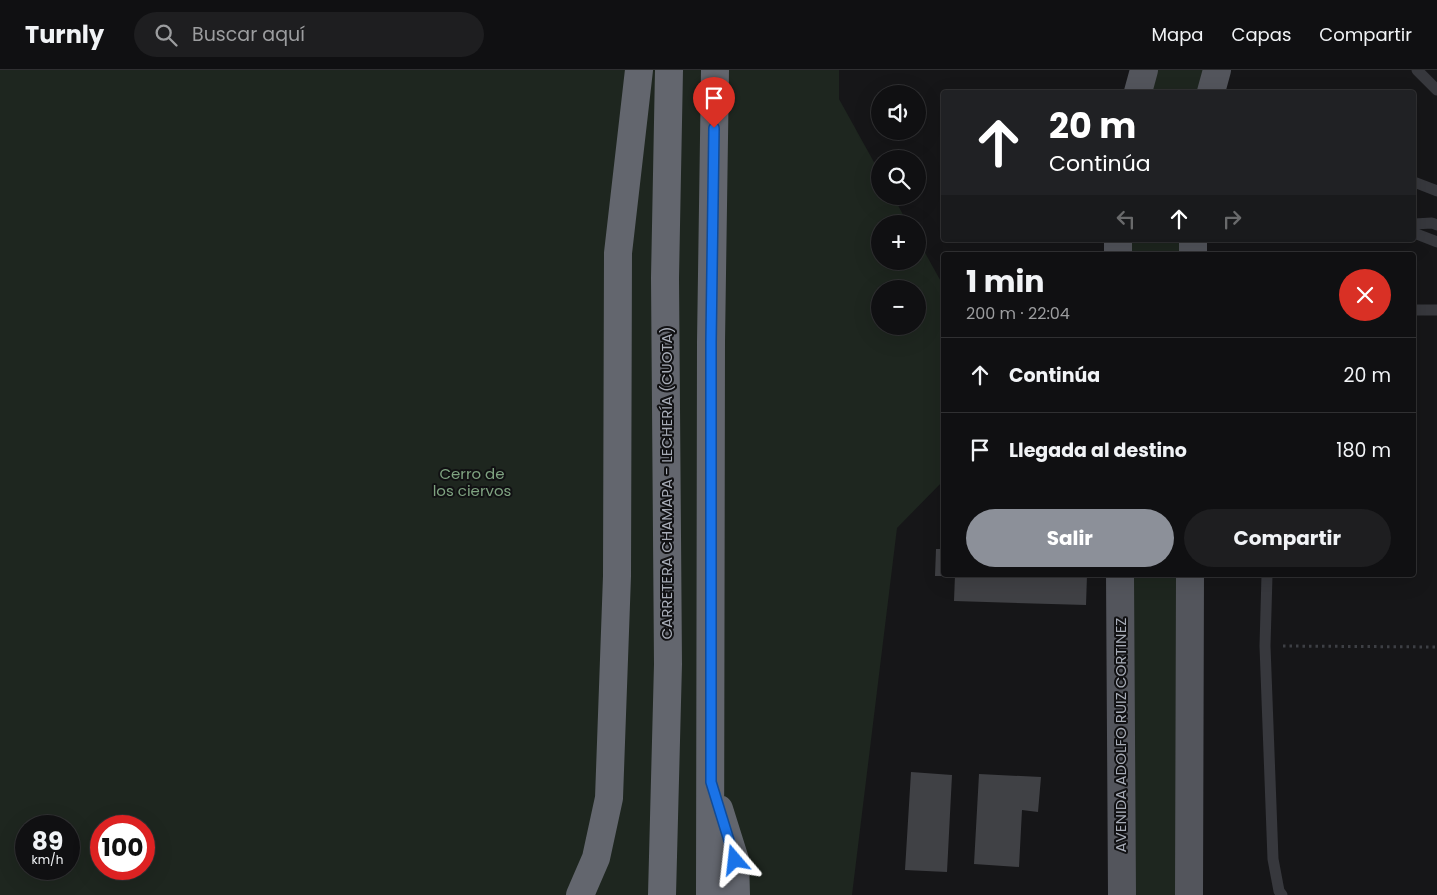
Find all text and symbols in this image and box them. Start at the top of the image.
search box [134,12,484,57]
text: Turnly [25,18,104,51]
icon: search [152,21,180,49]
text: Buscar aquí [192,21,305,48]
text: Mapa [1151,22,1204,47]
text: Capas [1232,22,1291,47]
text: Compartir [1319,22,1412,47]
pin [693,77,735,128]
icon: arrive [700,84,728,112]
map controls [871,85,926,335]
button: sound [871,85,926,140]
text: 20 m [1049,101,1136,150]
icon: ahead [966,110,1031,175]
text: Continúa [1049,148,1151,179]
button: search [871,150,926,205]
icon: left [1112,205,1140,233]
icon: ahead [1165,205,1193,233]
icon: right [1218,205,1246,233]
button: + [871,215,926,270]
text: 1 min [966,260,1044,303]
button: close [1339,269,1391,321]
button: − [871,280,926,335]
text: 200 m · 22:04 [966,302,1070,325]
street label: CARRETERA CHAMAPA - LECHERÍA (CUOTA) [656,327,677,639]
icon: ahead [966,361,994,389]
text: Continúa [1009,362,1100,389]
text: 20 m [1343,362,1391,389]
icon: arrive [966,436,994,464]
text: Llegada al destino [1009,437,1187,464]
text: 180 m [1336,437,1391,464]
park label: Cerro de los ciervos [433,463,511,501]
button: Salir [966,509,1174,567]
button: Compartir [1184,509,1391,567]
street label: AVENIDA ADOLFO RUIZ CORTINEZ [1110,618,1131,852]
speed limit sign: 100 [90,815,155,880]
text: 89 [32,824,63,859]
position arrow [708,833,760,885]
text: km/h [32,851,63,868]

